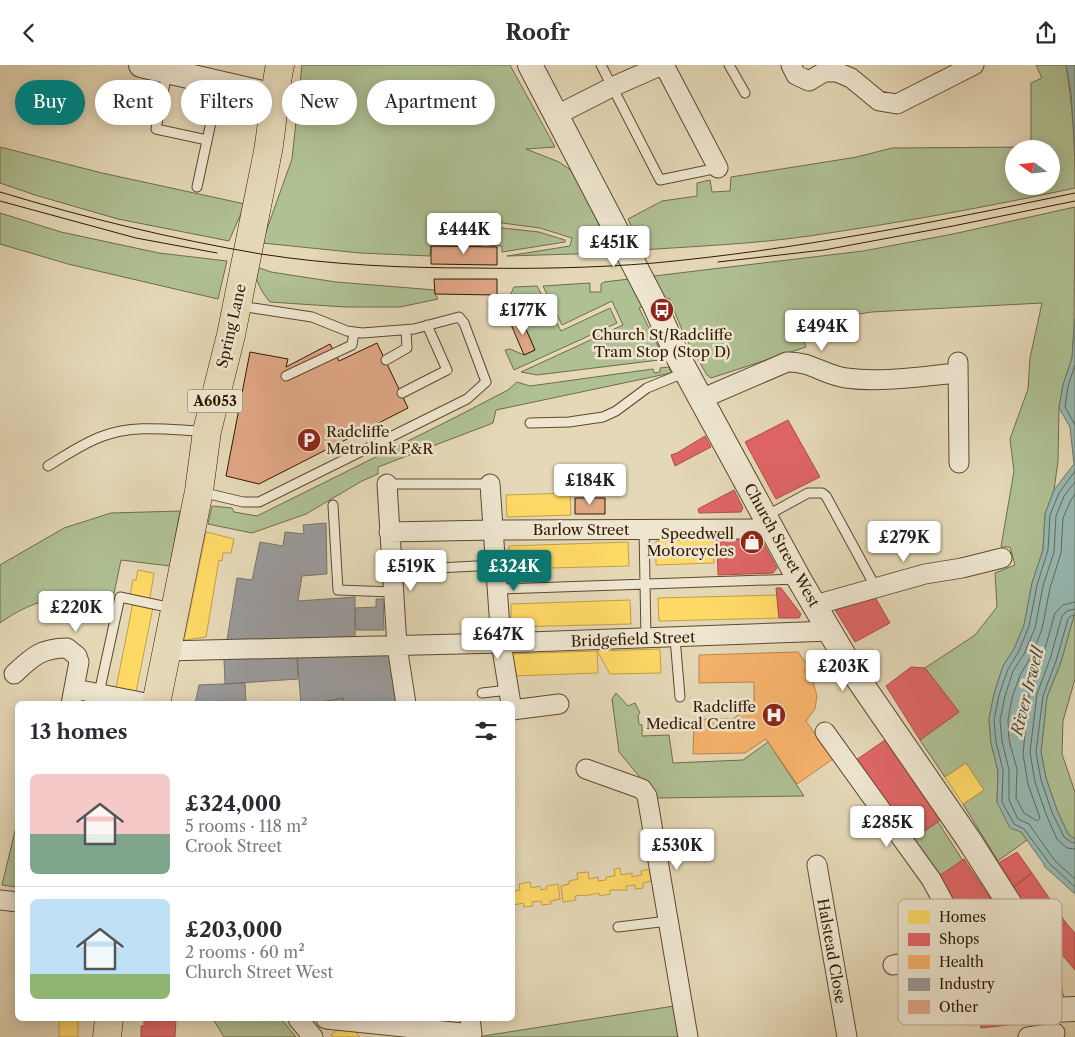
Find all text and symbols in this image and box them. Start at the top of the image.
icon: back [15,19,43,47]
text: Roofr [505,19,570,46]
icon: share [1032,19,1060,47]
chip: Buy [15,80,85,125]
chip: Rent [95,80,171,125]
chip: Filters [181,80,272,125]
chip: New [282,80,357,125]
chip: Apartment [367,80,495,125]
north arrow [1005,140,1060,195]
map controls [1005,140,1060,195]
pin: £444K [429,213,499,255]
text: £444K [438,219,490,239]
pin: £451K [579,225,649,268]
text: £451K [589,232,639,252]
street label: Spring Lane [212,282,250,370]
pin: £177K [488,293,558,336]
bus stop icon: Church St/Radcliffe Tram Stop (Stop D) [649,297,675,323]
text: £177K [499,300,547,320]
pin: £494K [787,309,857,352]
text: £494K [796,316,848,336]
place label: Church St/Radcliffe Tram Stop (Stop D) [592,325,732,361]
road number: A6053 [188,389,242,413]
place label: Radcliffe Metrolink P&R [326,422,434,458]
parking icon: Radcliffe Metrolink P&R [296,427,322,453]
pin: £184K [555,463,625,506]
text: £184K [565,470,615,490]
street label: Church Street West [740,480,824,611]
street label: Barlow Street [533,520,630,539]
pin: £279K [869,521,939,563]
place label: Speedwell Motorcycles [647,524,735,560]
text: £279K [879,527,929,547]
shop icon: Speedwell Motorcycles [739,529,765,555]
pin: £519K [376,549,446,592]
pin: £324K [479,549,549,592]
text: £519K [386,556,436,576]
text: £324K [488,556,540,576]
pin: £220K [41,591,111,633]
text: £220K [50,597,102,617]
pin: £647K [463,617,533,660]
text: £647K [473,624,523,644]
street label: Bridgefield Street [570,627,696,651]
water label: River Irwell [1006,643,1048,739]
pin: £203K [808,649,878,692]
text: £203K [817,656,869,676]
place label: Radcliffe Medical Centre [646,697,756,733]
hospital icon: Radcliffe Medical Centre [761,702,787,728]
icon: filters [472,717,500,745]
text: 13 homes [30,719,128,744]
text: £324,000 [185,791,281,816]
icon: home [70,794,130,854]
pin: £285K [852,805,922,848]
text: £285K [861,812,913,832]
text: 5 rooms · 118 m² [185,816,308,836]
pin: £530K [642,829,712,871]
text: £530K [651,835,703,855]
text: Crook Street [185,836,282,856]
street label: Halstead Close [813,897,851,1005]
legend [898,899,1062,1025]
text: Homes [939,908,986,926]
text: £203,000 [185,917,282,942]
icon: home [70,919,130,979]
text: Shops [939,930,979,948]
text: 2 rooms · 60 m² [185,942,305,962]
text: Health [939,953,984,971]
text: Church Street West [185,962,333,982]
text: Industry [939,975,995,993]
text: Other [939,998,978,1016]

